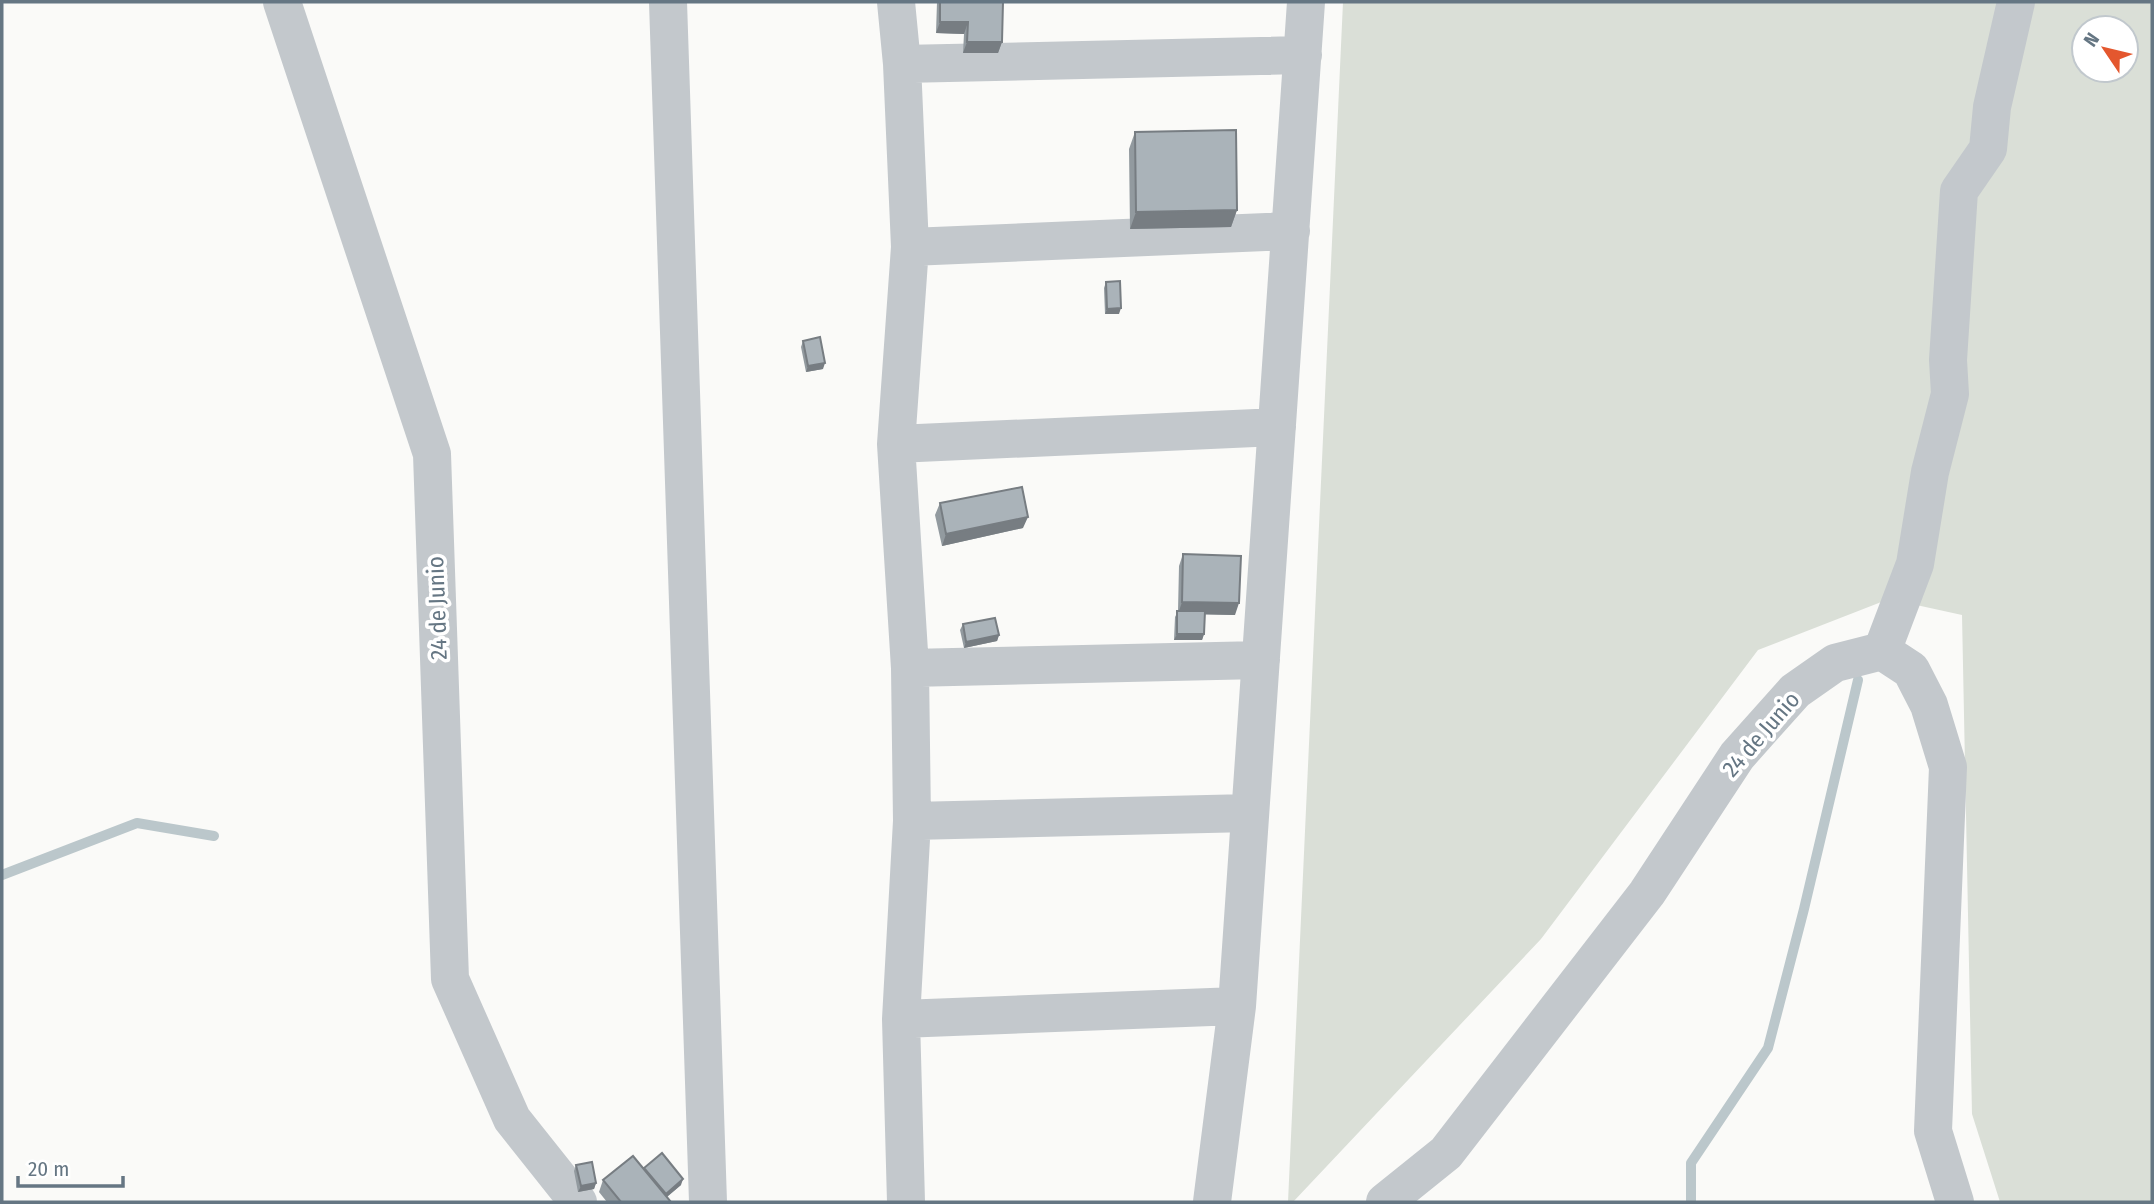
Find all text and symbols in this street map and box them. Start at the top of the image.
north arrow [2070,14,2140,84]
text: N [2079,28,2104,51]
street label: 24 de Junio [421,556,453,660]
street label: 24 de Junio [1716,686,1806,782]
scale bar [18,1144,122,1188]
text: 20 m [28,1156,69,1182]

